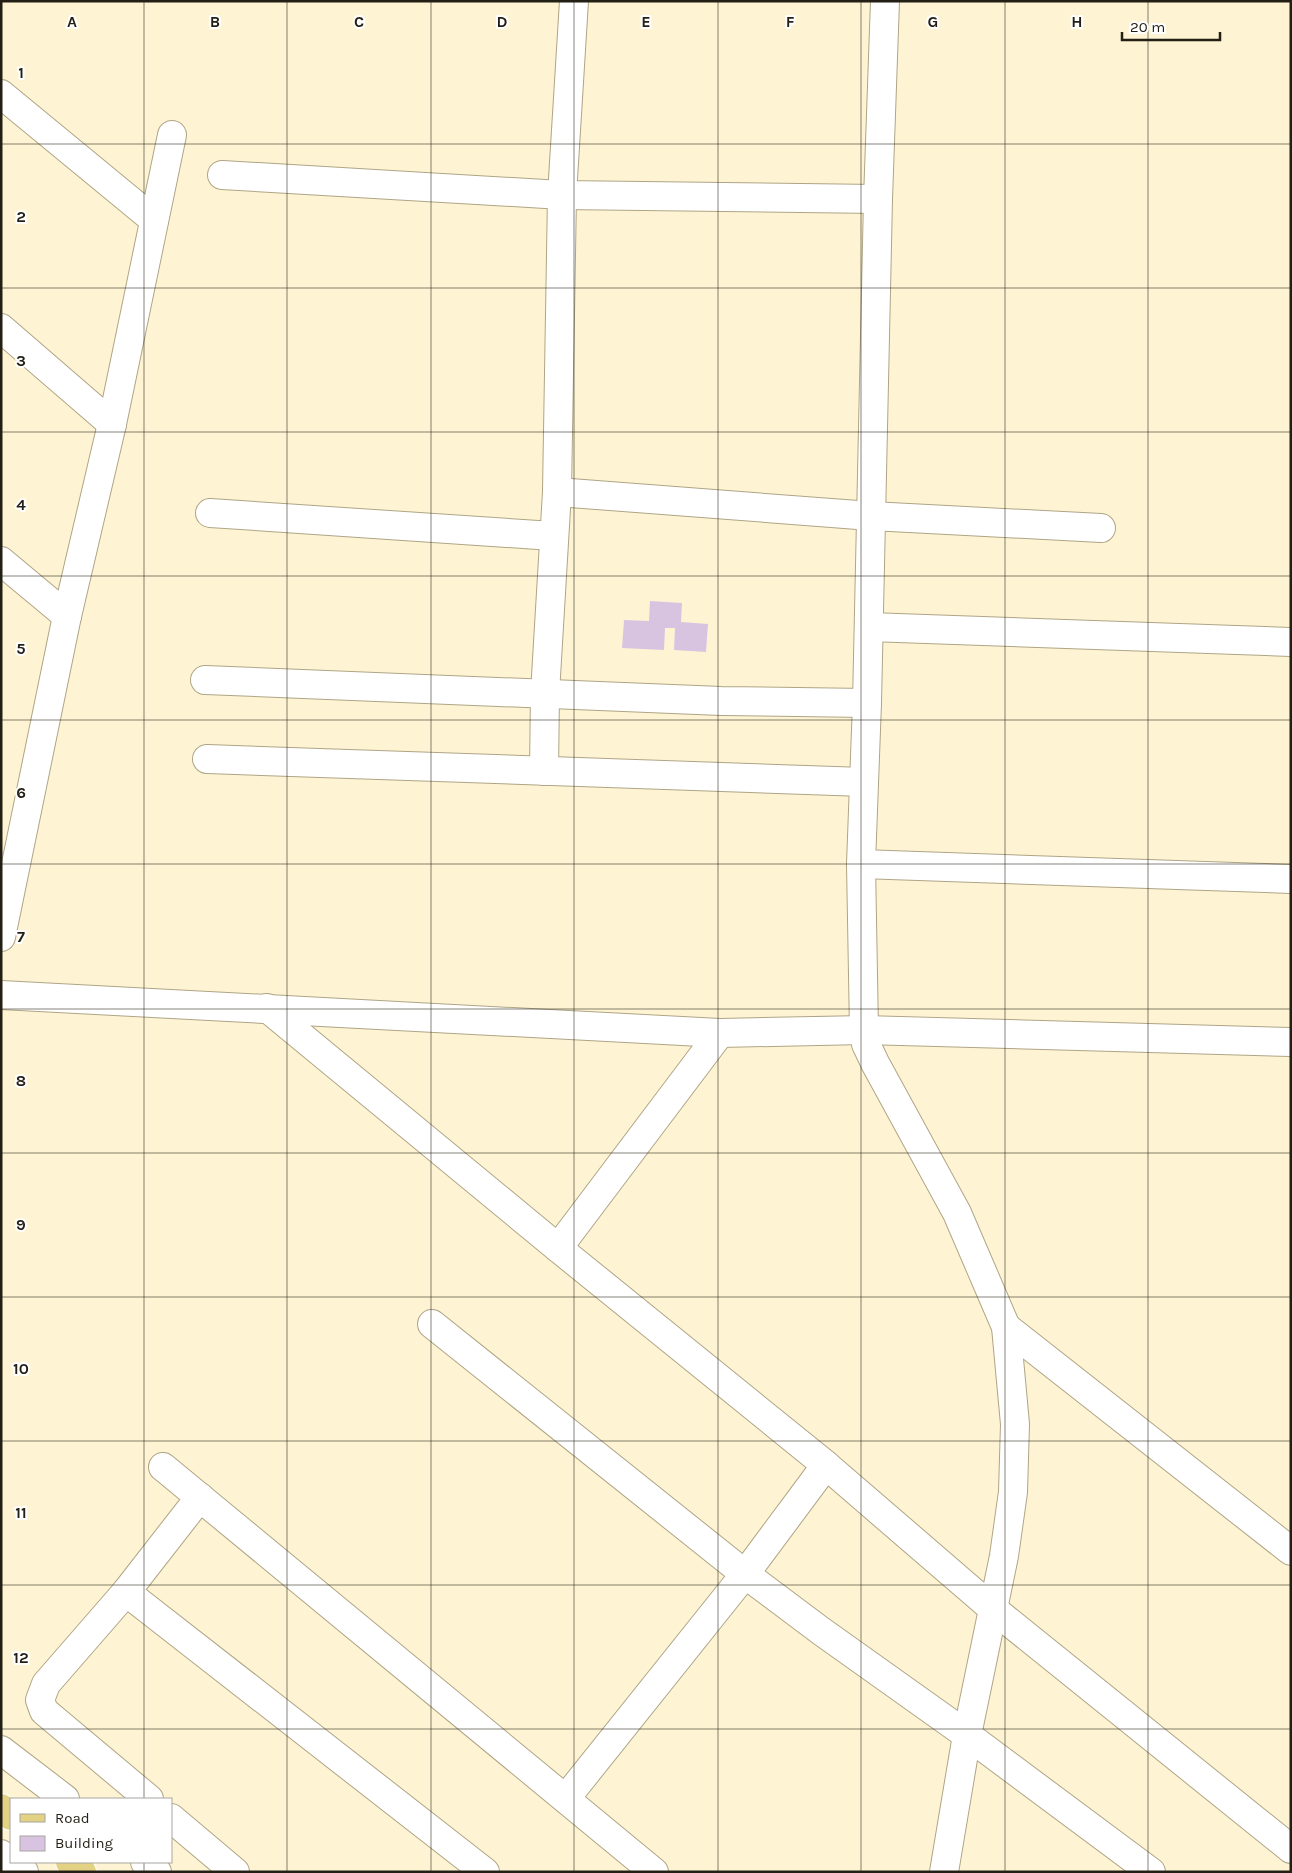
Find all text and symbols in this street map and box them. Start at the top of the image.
scale bar [1122,10,1220,42]
text: A [67,12,77,31]
text: B [210,12,220,31]
text: C [354,12,364,31]
text: D [497,12,508,31]
text: E [641,12,651,31]
text: F [786,12,795,31]
text: G [928,12,938,31]
text: H [1071,12,1083,31]
text: 20 m [1130,18,1165,36]
text: 1 [18,63,24,82]
text: 2 [16,207,26,226]
text: 3 [16,351,26,370]
text: 4 [16,495,26,514]
text: 5 [16,639,26,658]
text: 6 [16,783,26,802]
text: 7 [17,927,25,946]
text: 8 [16,1071,26,1090]
text: 9 [16,1215,26,1234]
text: 10 [13,1359,29,1378]
text: 11 [15,1503,27,1522]
text: 12 [13,1648,29,1667]
legend [10,1798,172,1863]
text: Road [55,1809,90,1827]
text: Building [55,1834,113,1852]

